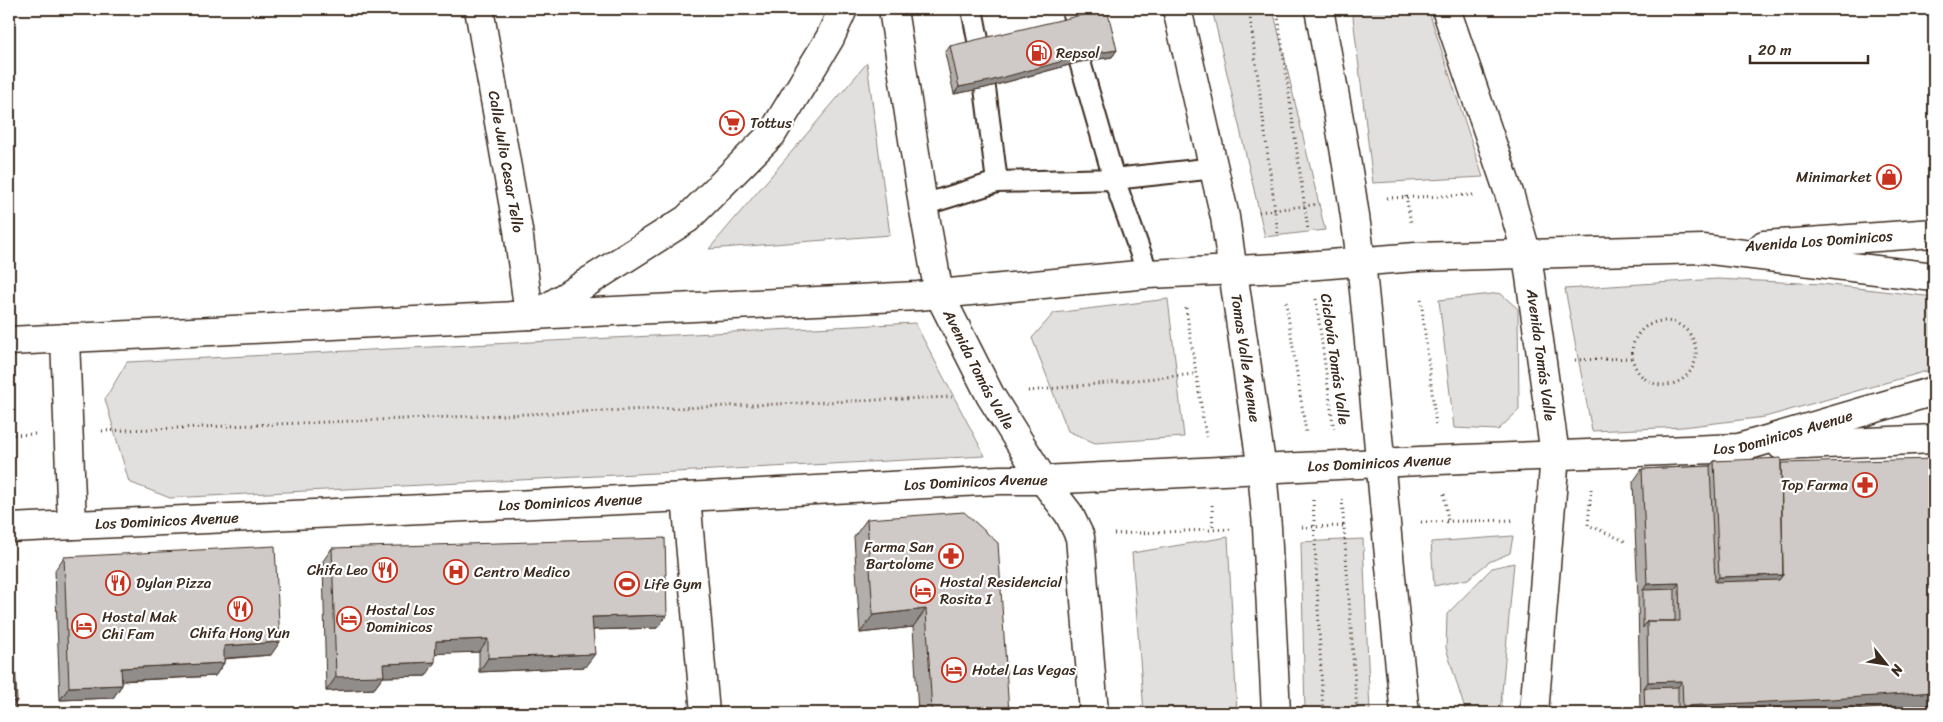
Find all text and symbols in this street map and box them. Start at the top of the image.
scale bar [1750,32,1868,64]
text: 20 m [1758,37,1792,63]
fuel station icon: Repsol [1026,40,1052,66]
place label: Repsol [1056,40,1100,66]
street label: Calle Julio Cesar Tello [481,89,531,235]
supermarket icon: Tottus [719,110,745,136]
place label: Tottus [750,110,792,136]
place label: Minimarket [1796,164,1872,190]
shop icon: Minimarket [1876,164,1902,190]
street label: Avenida Los Dominicos [1743,223,1894,259]
street label: Avenida Tomás Valle [1519,286,1563,423]
street label: Tomas Valle Avenue [1223,292,1268,424]
street label: Ciclovía Tomás Valle [1313,292,1357,426]
street label: Avenida Tomás Valle [935,304,1021,435]
street label: Los Dominicos Avenue [1713,402,1856,462]
street label: Los Dominicos Avenue [1307,447,1452,480]
street label: Los Dominicos Avenue [903,467,1049,498]
place label: Top Farma [1781,472,1848,498]
pharmacy icon: Top Farma [1852,472,1878,498]
street label: Los Dominicos Avenue [498,486,643,519]
street label: Los Dominicos Avenue [94,504,240,537]
place label: Farma San Bartolome [864,534,934,577]
pharmacy icon: Farma San Bartolome [938,543,964,569]
place label: Chifa Leo [307,557,368,583]
restaurant icon: Chifa Leo [372,557,398,583]
hospital icon: Centro Medico [443,559,469,585]
place label: Centro Medico [474,559,570,585]
place label: Hostal Residencial Rosita I [940,569,1063,612]
restaurant icon: Dylan Pizza [105,570,131,596]
place label: Dylan Pizza [136,570,212,596]
sports icon: Life Gym [614,571,640,597]
place label: Life Gym [644,571,702,597]
hotel icon: Hostal Residencial Rosita I [910,578,936,604]
restaurant icon: Chifa Hong Yun [227,596,253,622]
place label: Hostal Los Dominicos [366,597,435,640]
place label: Hostal Mak Chi Fam [102,604,178,647]
hotel icon: Hostal Los Dominicos [336,606,362,632]
hotel icon: Hostal Mak Chi Fam [71,613,97,639]
place label: Chifa Hong Yun [190,620,290,646]
north arrow [1860,640,1910,690]
hotel icon: Hotel Las Vegas [941,657,967,683]
place label: Hotel Las Vegas [972,657,1076,683]
text: N [1883,659,1911,681]

